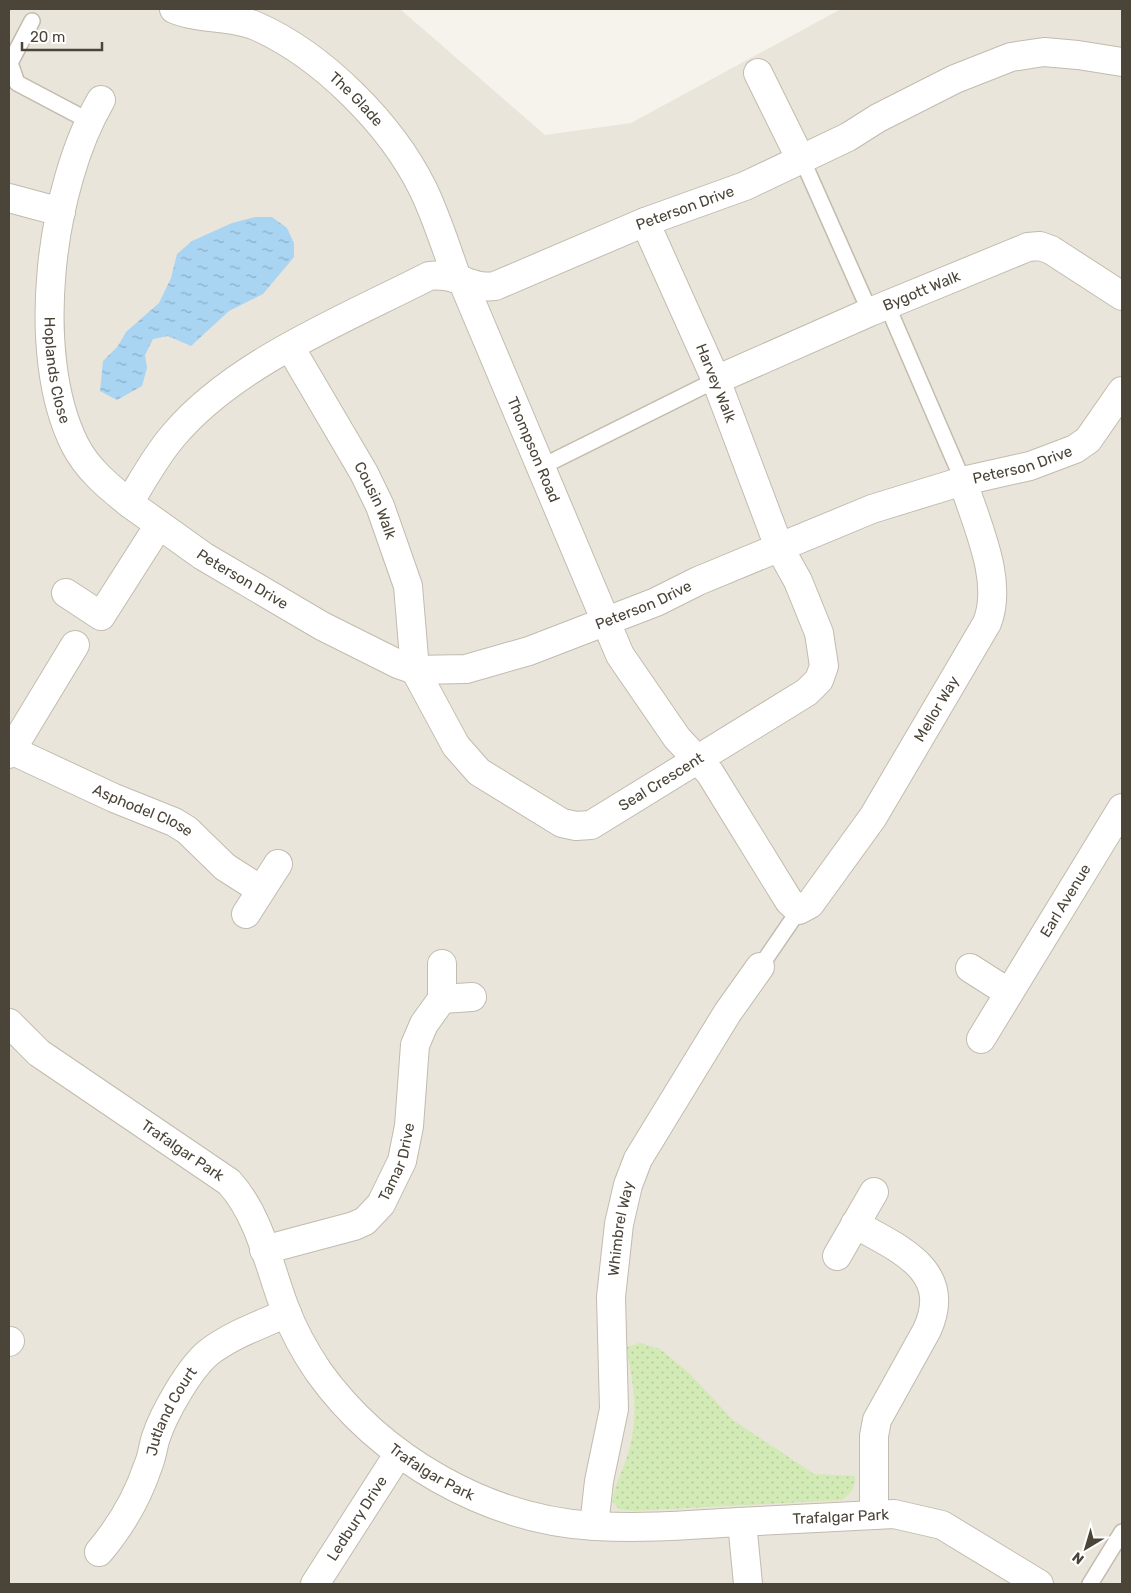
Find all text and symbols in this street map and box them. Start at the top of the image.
scale bar [22,20,102,52]
text: 20 m [30,28,65,46]
street label: The Glade [326,68,387,130]
street label: Peterson Drive [634,182,736,234]
street label: Bygott Walk [880,267,963,315]
street label: Hoplands Close [41,317,74,426]
street label: Harvey Walk [692,341,740,425]
street label: Thompson Road [503,394,564,505]
street label: Peterson Drive [971,442,1075,488]
street label: Cousin Walk [350,458,400,542]
street label: Peterson Drive [193,545,291,613]
street label: Peterson Drive [593,577,695,634]
street label: Mellor Way [910,673,963,745]
street label: Seal Crescent [615,749,707,815]
street label: Asphodel Close [90,780,197,840]
street label: Earl Avenue [1036,861,1095,941]
street label: Trafalgar Park [138,1116,228,1185]
street label: Tamar Drive [375,1121,418,1204]
street label: Whimbrel Way [604,1179,638,1277]
street label: Jutland Court [143,1363,201,1458]
street label: Trafalgar Park [386,1440,477,1504]
street label: Ledbury Drive [323,1473,391,1564]
street label: Trafalgar Park [792,1505,890,1528]
north arrow [1061,1523,1111,1573]
text: N [1069,1548,1088,1568]

